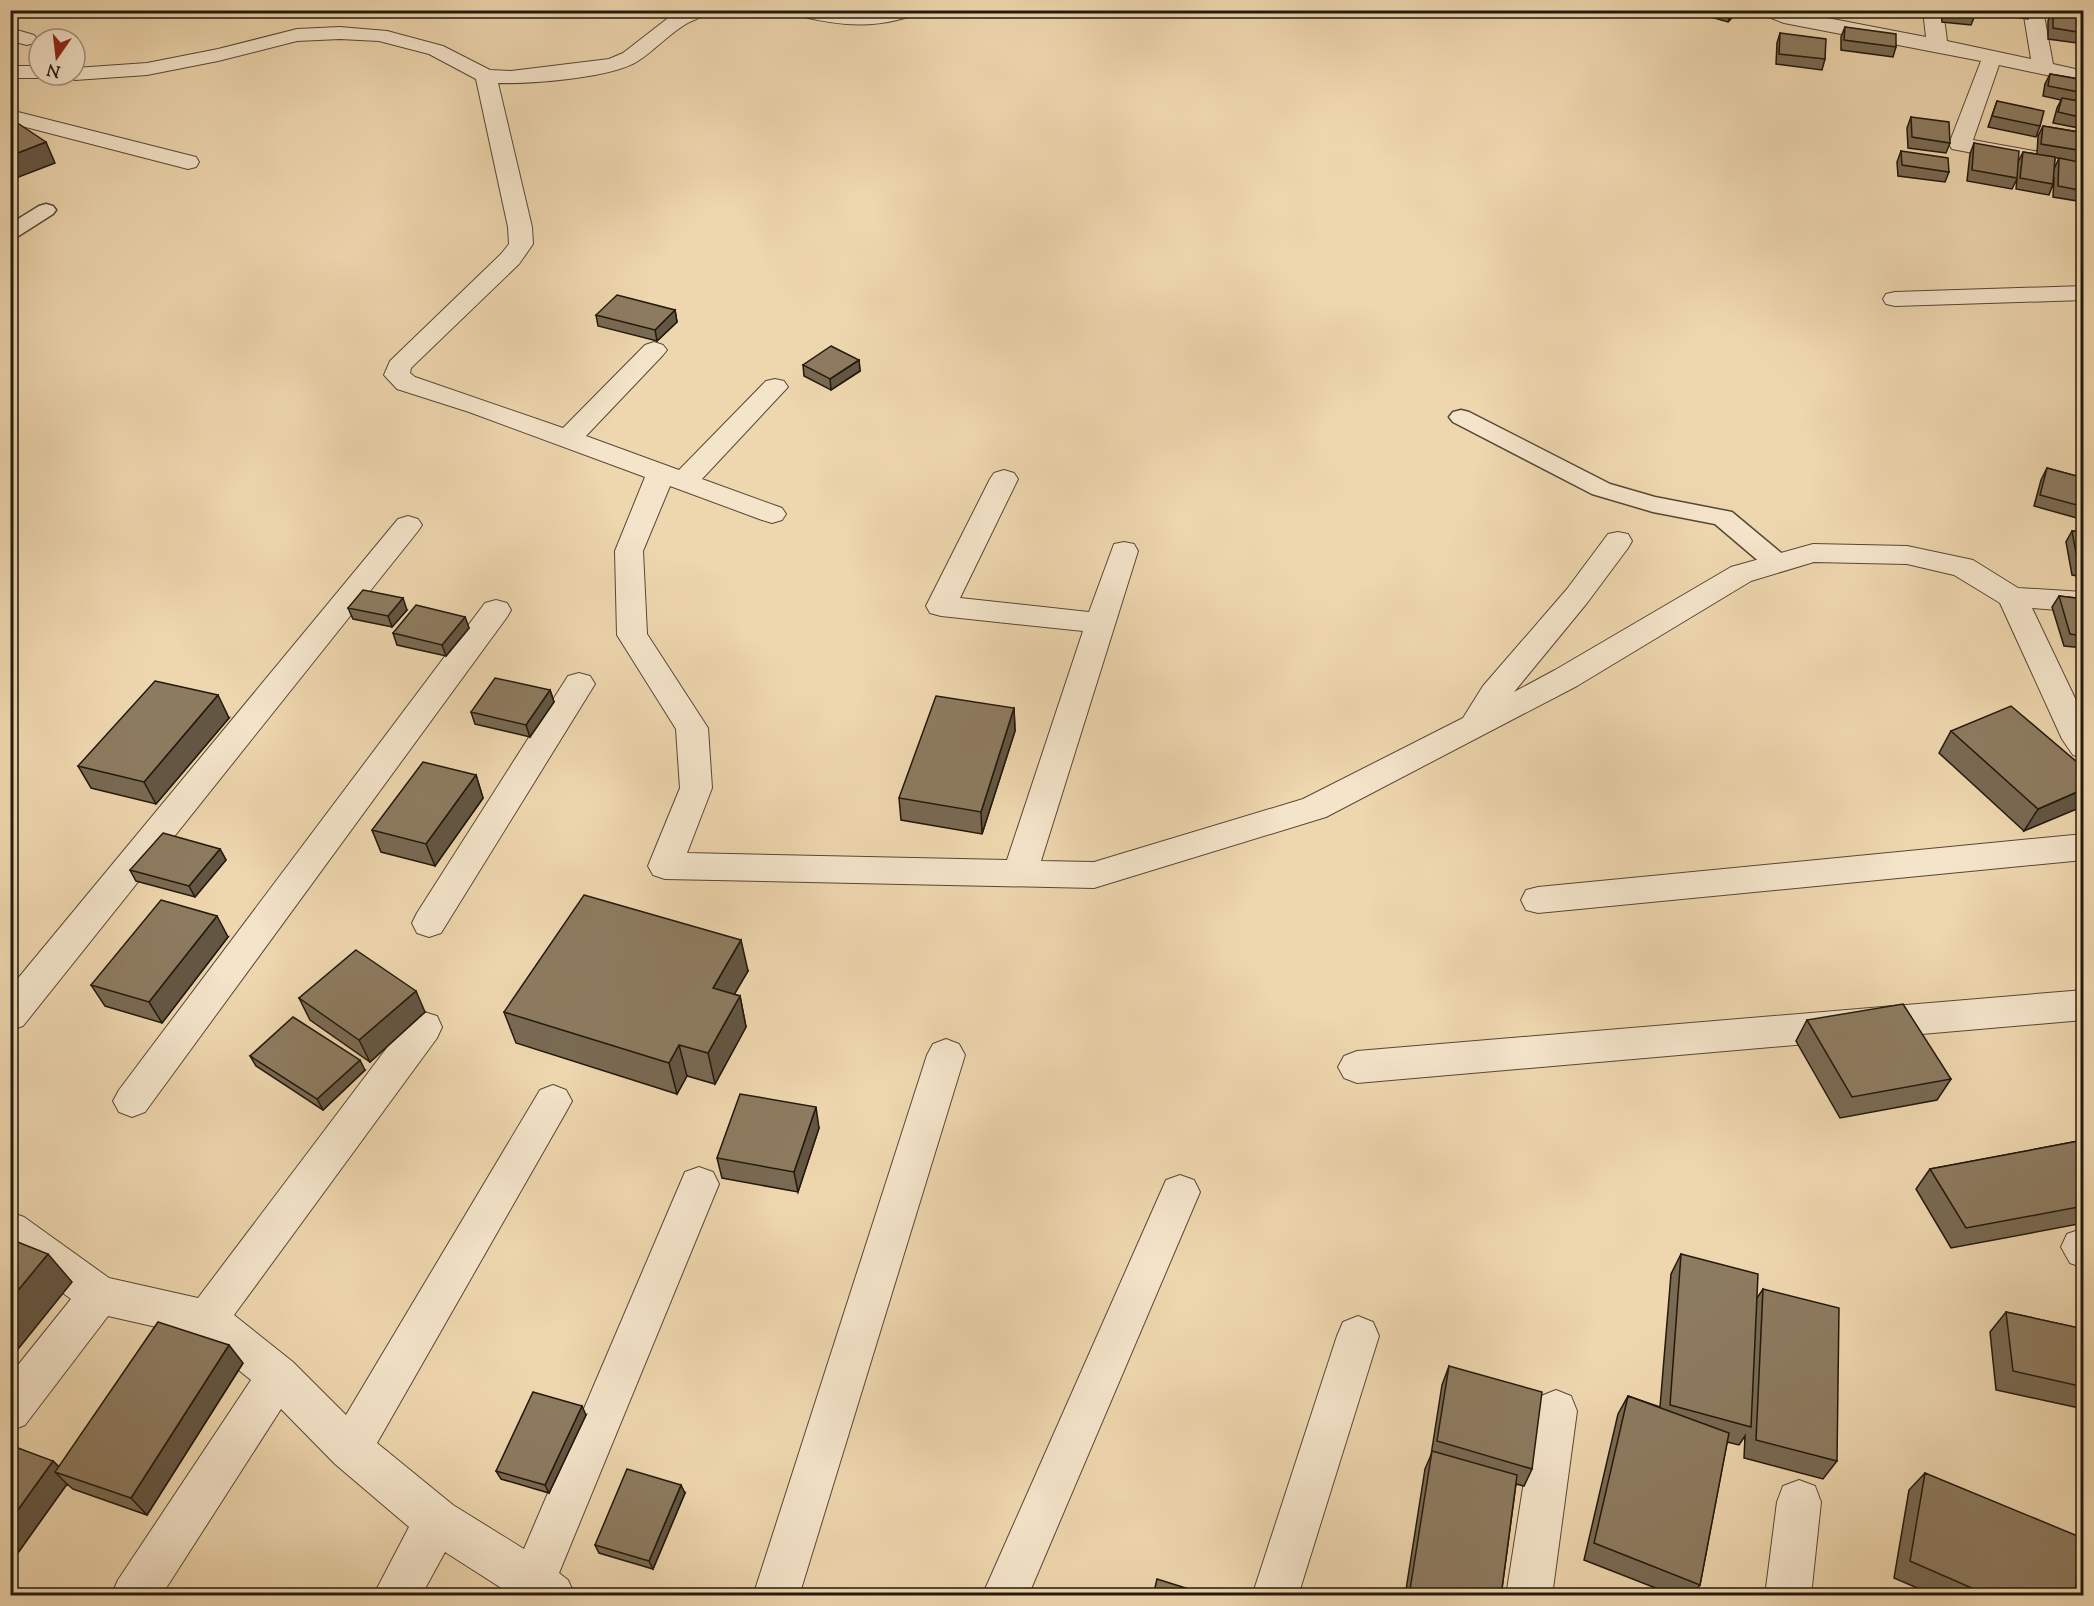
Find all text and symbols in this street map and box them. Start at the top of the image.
north arrow [27,27,87,87]
text: N [45,56,63,82]

